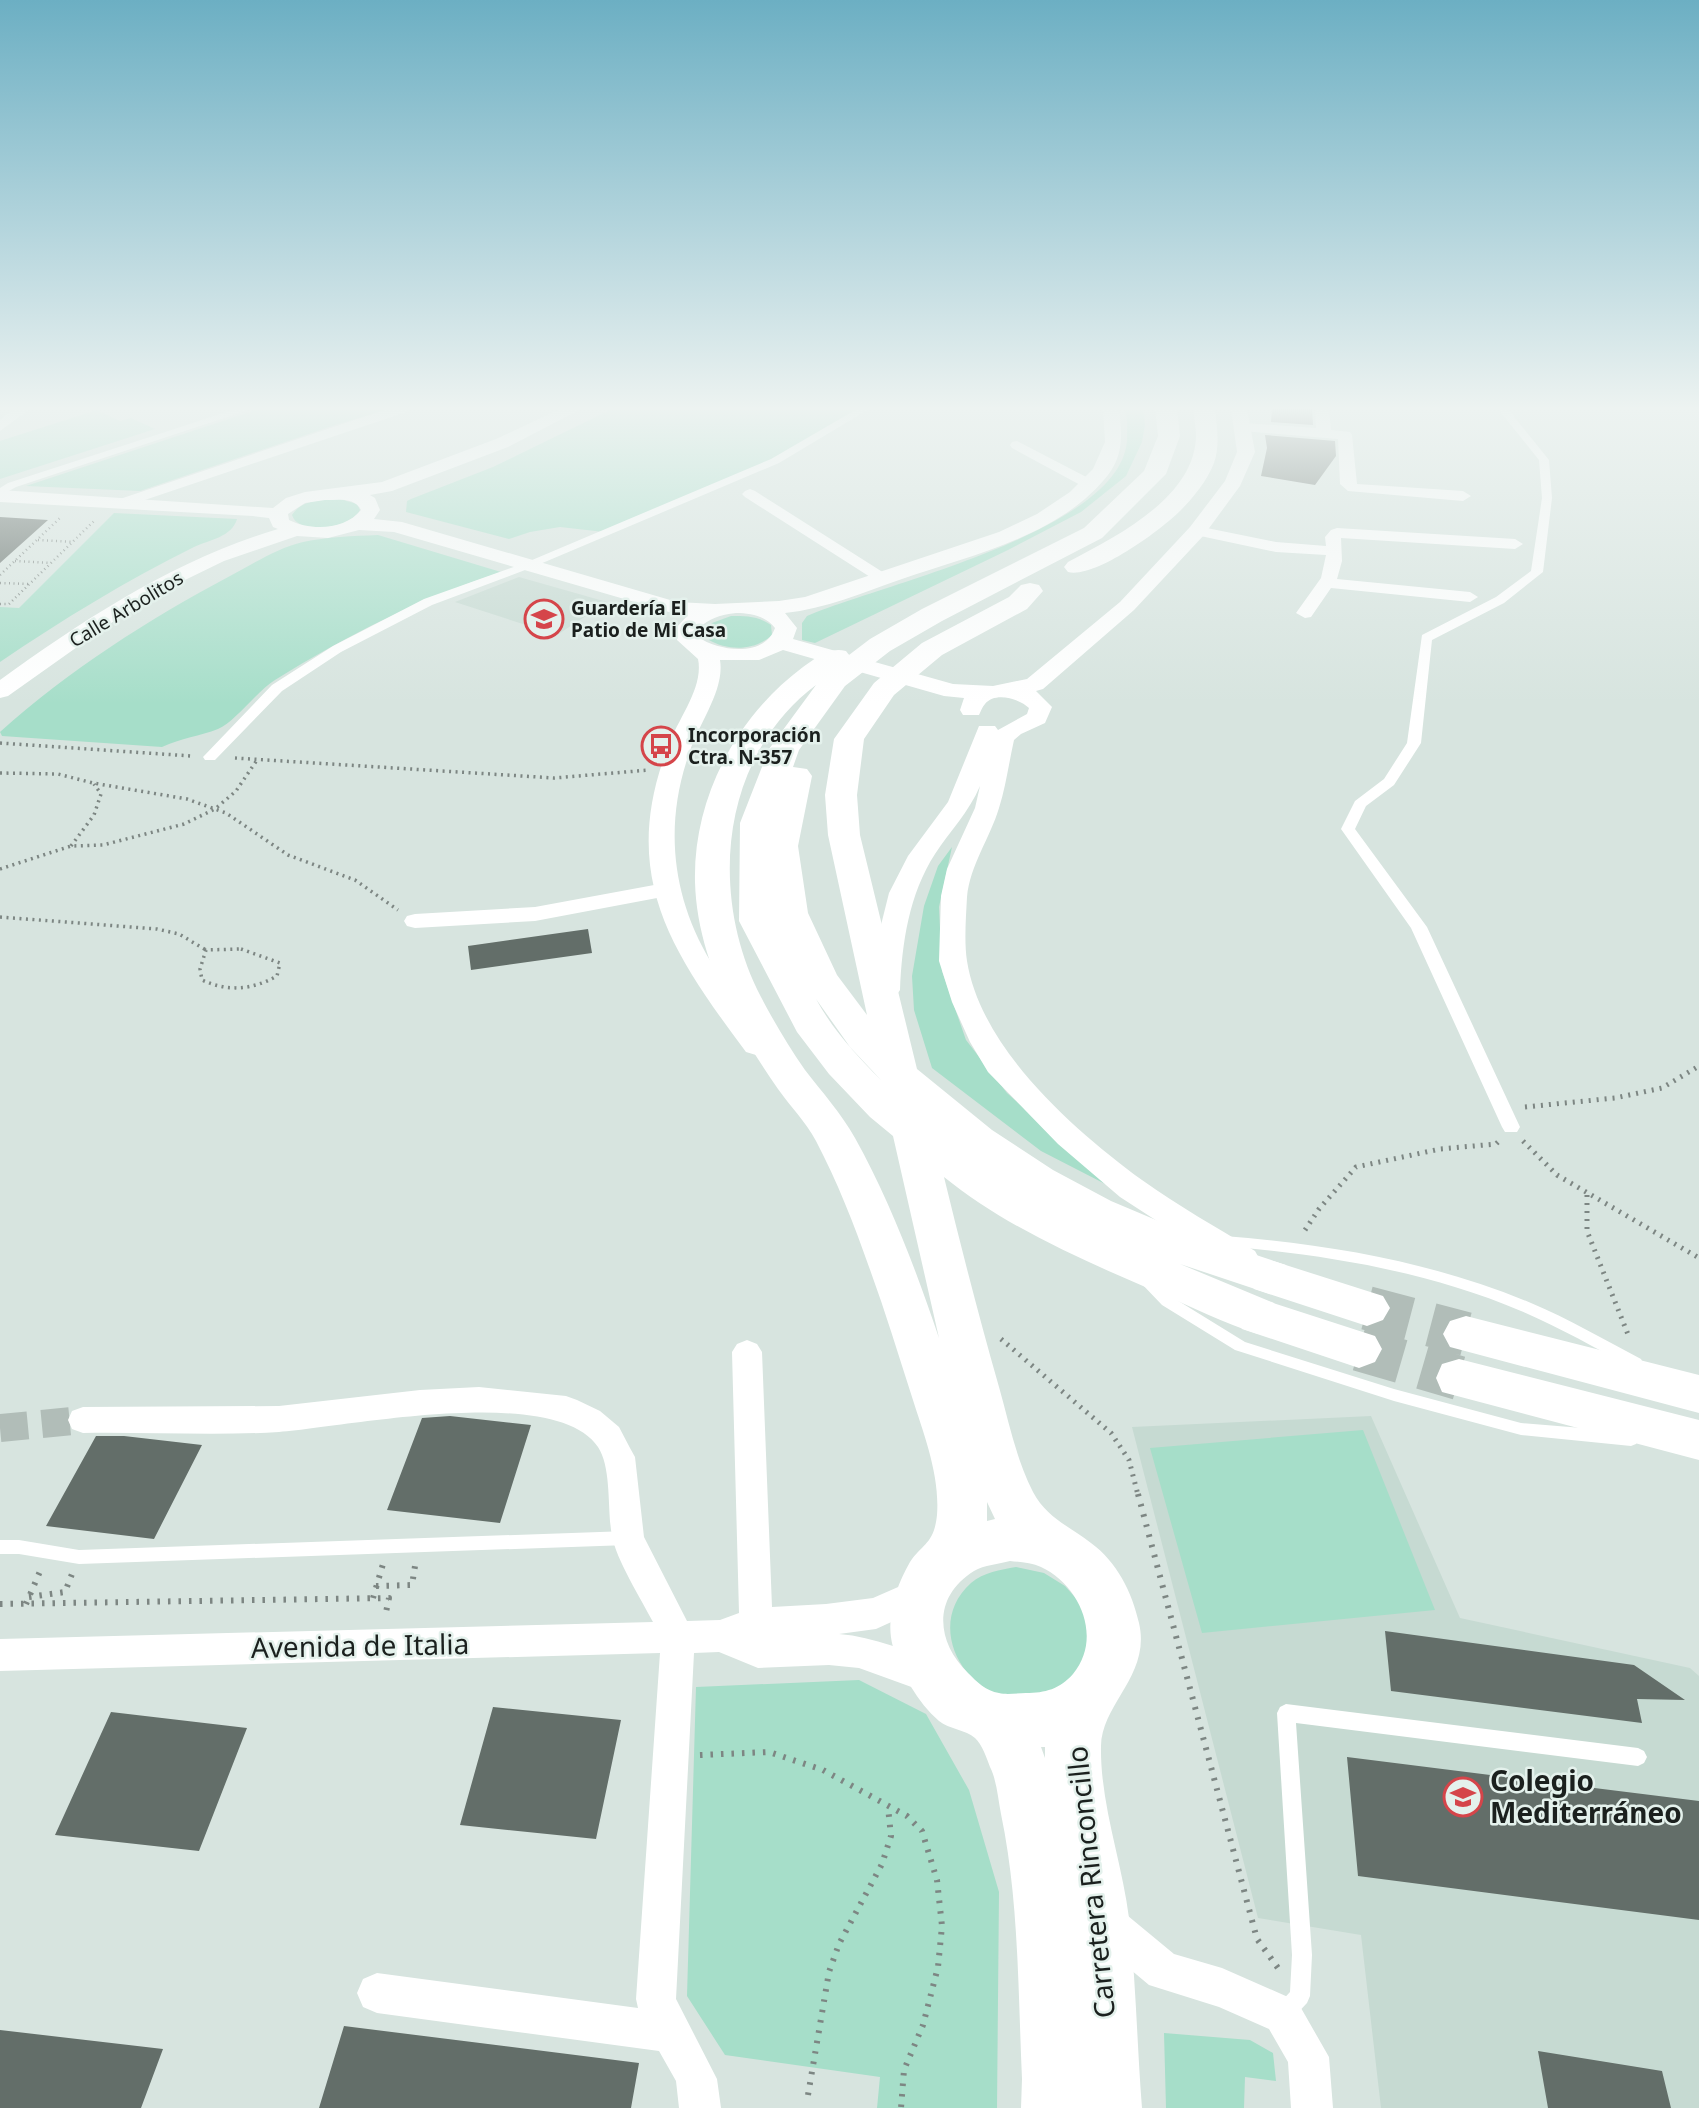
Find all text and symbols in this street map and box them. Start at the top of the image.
street label: Calle Arbolitos [64,565,188,653]
place label: Guardería El Patio de Mi Casa [571,595,726,643]
school or university icon: Guardería El Patio de Mi Casa [523,598,565,640]
place label: Incorporación Ctra. N-357 [688,722,821,770]
bus stop icon: Incorporación Ctra. N-357 [640,725,682,767]
street label: Avenida de Italia [250,1624,470,1666]
street label: Carretera Rinconcillo [1057,1744,1123,2020]
place label: Colegio Mediterráneo [1490,1761,1682,1831]
school or university icon: Colegio Mediterráneo [1442,1776,1484,1818]

